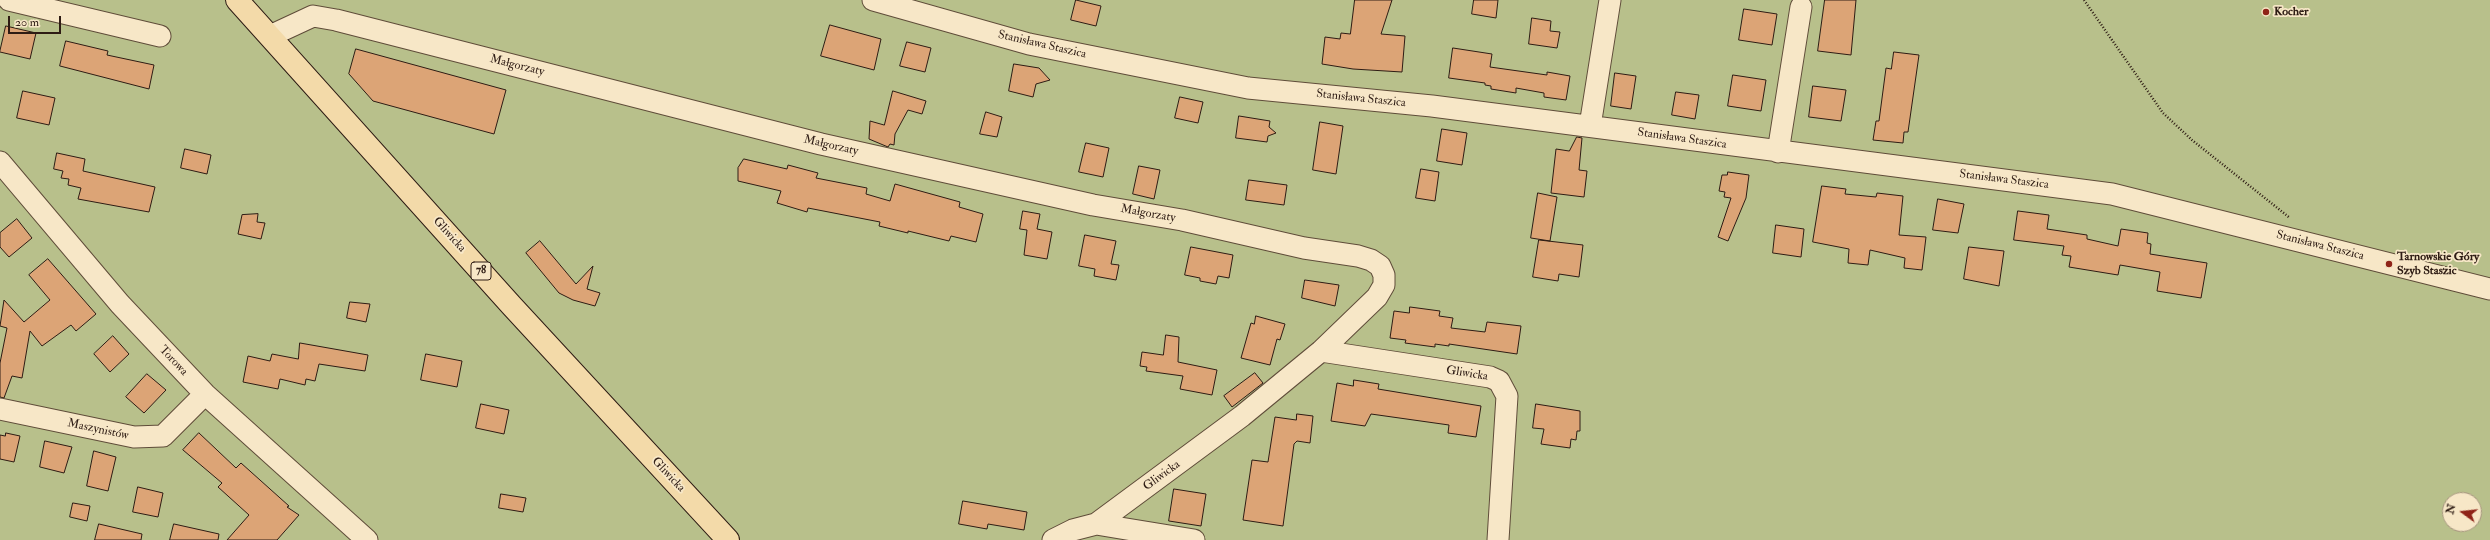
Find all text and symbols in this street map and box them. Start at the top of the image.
place label: Kocher [2274,5,2309,19]
marker: Kocher [2261,7,2271,17]
scale bar [10,8,63,34]
text: 20 m [15,15,39,30]
street label: Stanisława Staszica [997,28,1087,62]
street label: Małgorzaty [488,52,546,80]
street label: Stanisława Staszica [1315,87,1407,111]
street label: Stanisława Staszica [1636,126,1728,152]
street label: Małgorzaty [802,133,860,159]
street label: Stanisława Staszica [1958,167,2050,193]
street label: Małgorzaty [1119,202,1177,226]
street label: Gliwicka [430,215,468,255]
street label: Stanisława Staszica [2275,228,2365,264]
place label: Tarnowskie Góry Szyb Staszic [2397,250,2479,278]
marker: Tarnowskie Góry Szyb Staszic [2384,259,2394,269]
road number: 78 [471,262,491,280]
street label: Torowa [156,343,190,379]
street label: Gliwicka [1445,364,1489,384]
street label: Maszynistów [66,416,130,444]
street label: Gliwicka [648,455,688,495]
street label: Gliwicka [1141,458,1183,494]
north arrow [2442,492,2482,532]
text: N [2443,503,2458,515]

